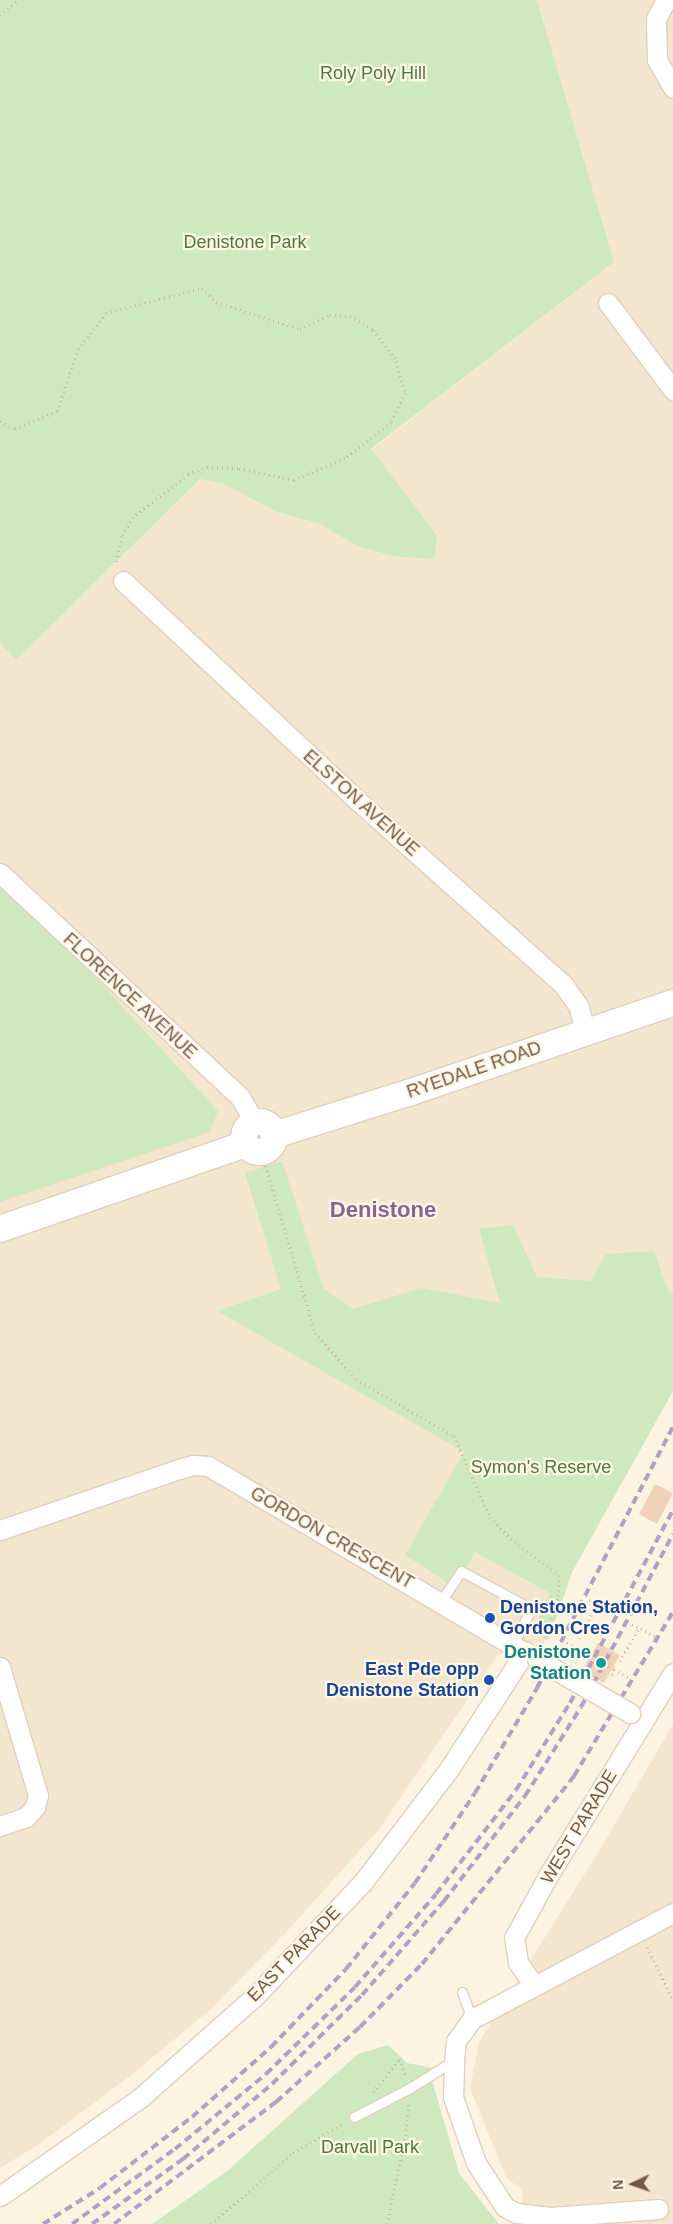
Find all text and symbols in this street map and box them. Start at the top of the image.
park label: Roly Poly Hill [320,62,426,84]
park label: Denistone Park [183,231,307,253]
street label: ELSTON AVENUE [298,745,424,861]
street label: FLORENCE AVENUE [58,928,202,1064]
street label: RYEDALE ROAD [404,1037,544,1103]
district label: Denistone [330,1197,436,1223]
park label: Symon's Reserve [471,1456,611,1478]
street label: GORDON CRESCENT [246,1482,418,1594]
place label: Denistone Station, Gordon Cres [500,1597,658,1640]
marker: Denistone Station, Gordon Cres [484,1612,496,1624]
place label: Denistone Station [504,1642,591,1685]
marker: Denistone Station [595,1657,607,1669]
place label: East Pde opp Denistone Station [326,1659,479,1702]
marker: East Pde opp Denistone Station [483,1674,495,1686]
street label: WEST PARADE [536,1766,622,1888]
street label: EAST PARADE [243,1902,345,2006]
park label: Darvall Park [321,2136,419,2158]
north arrow [608,2159,658,2209]
text: N [610,2179,626,2190]

